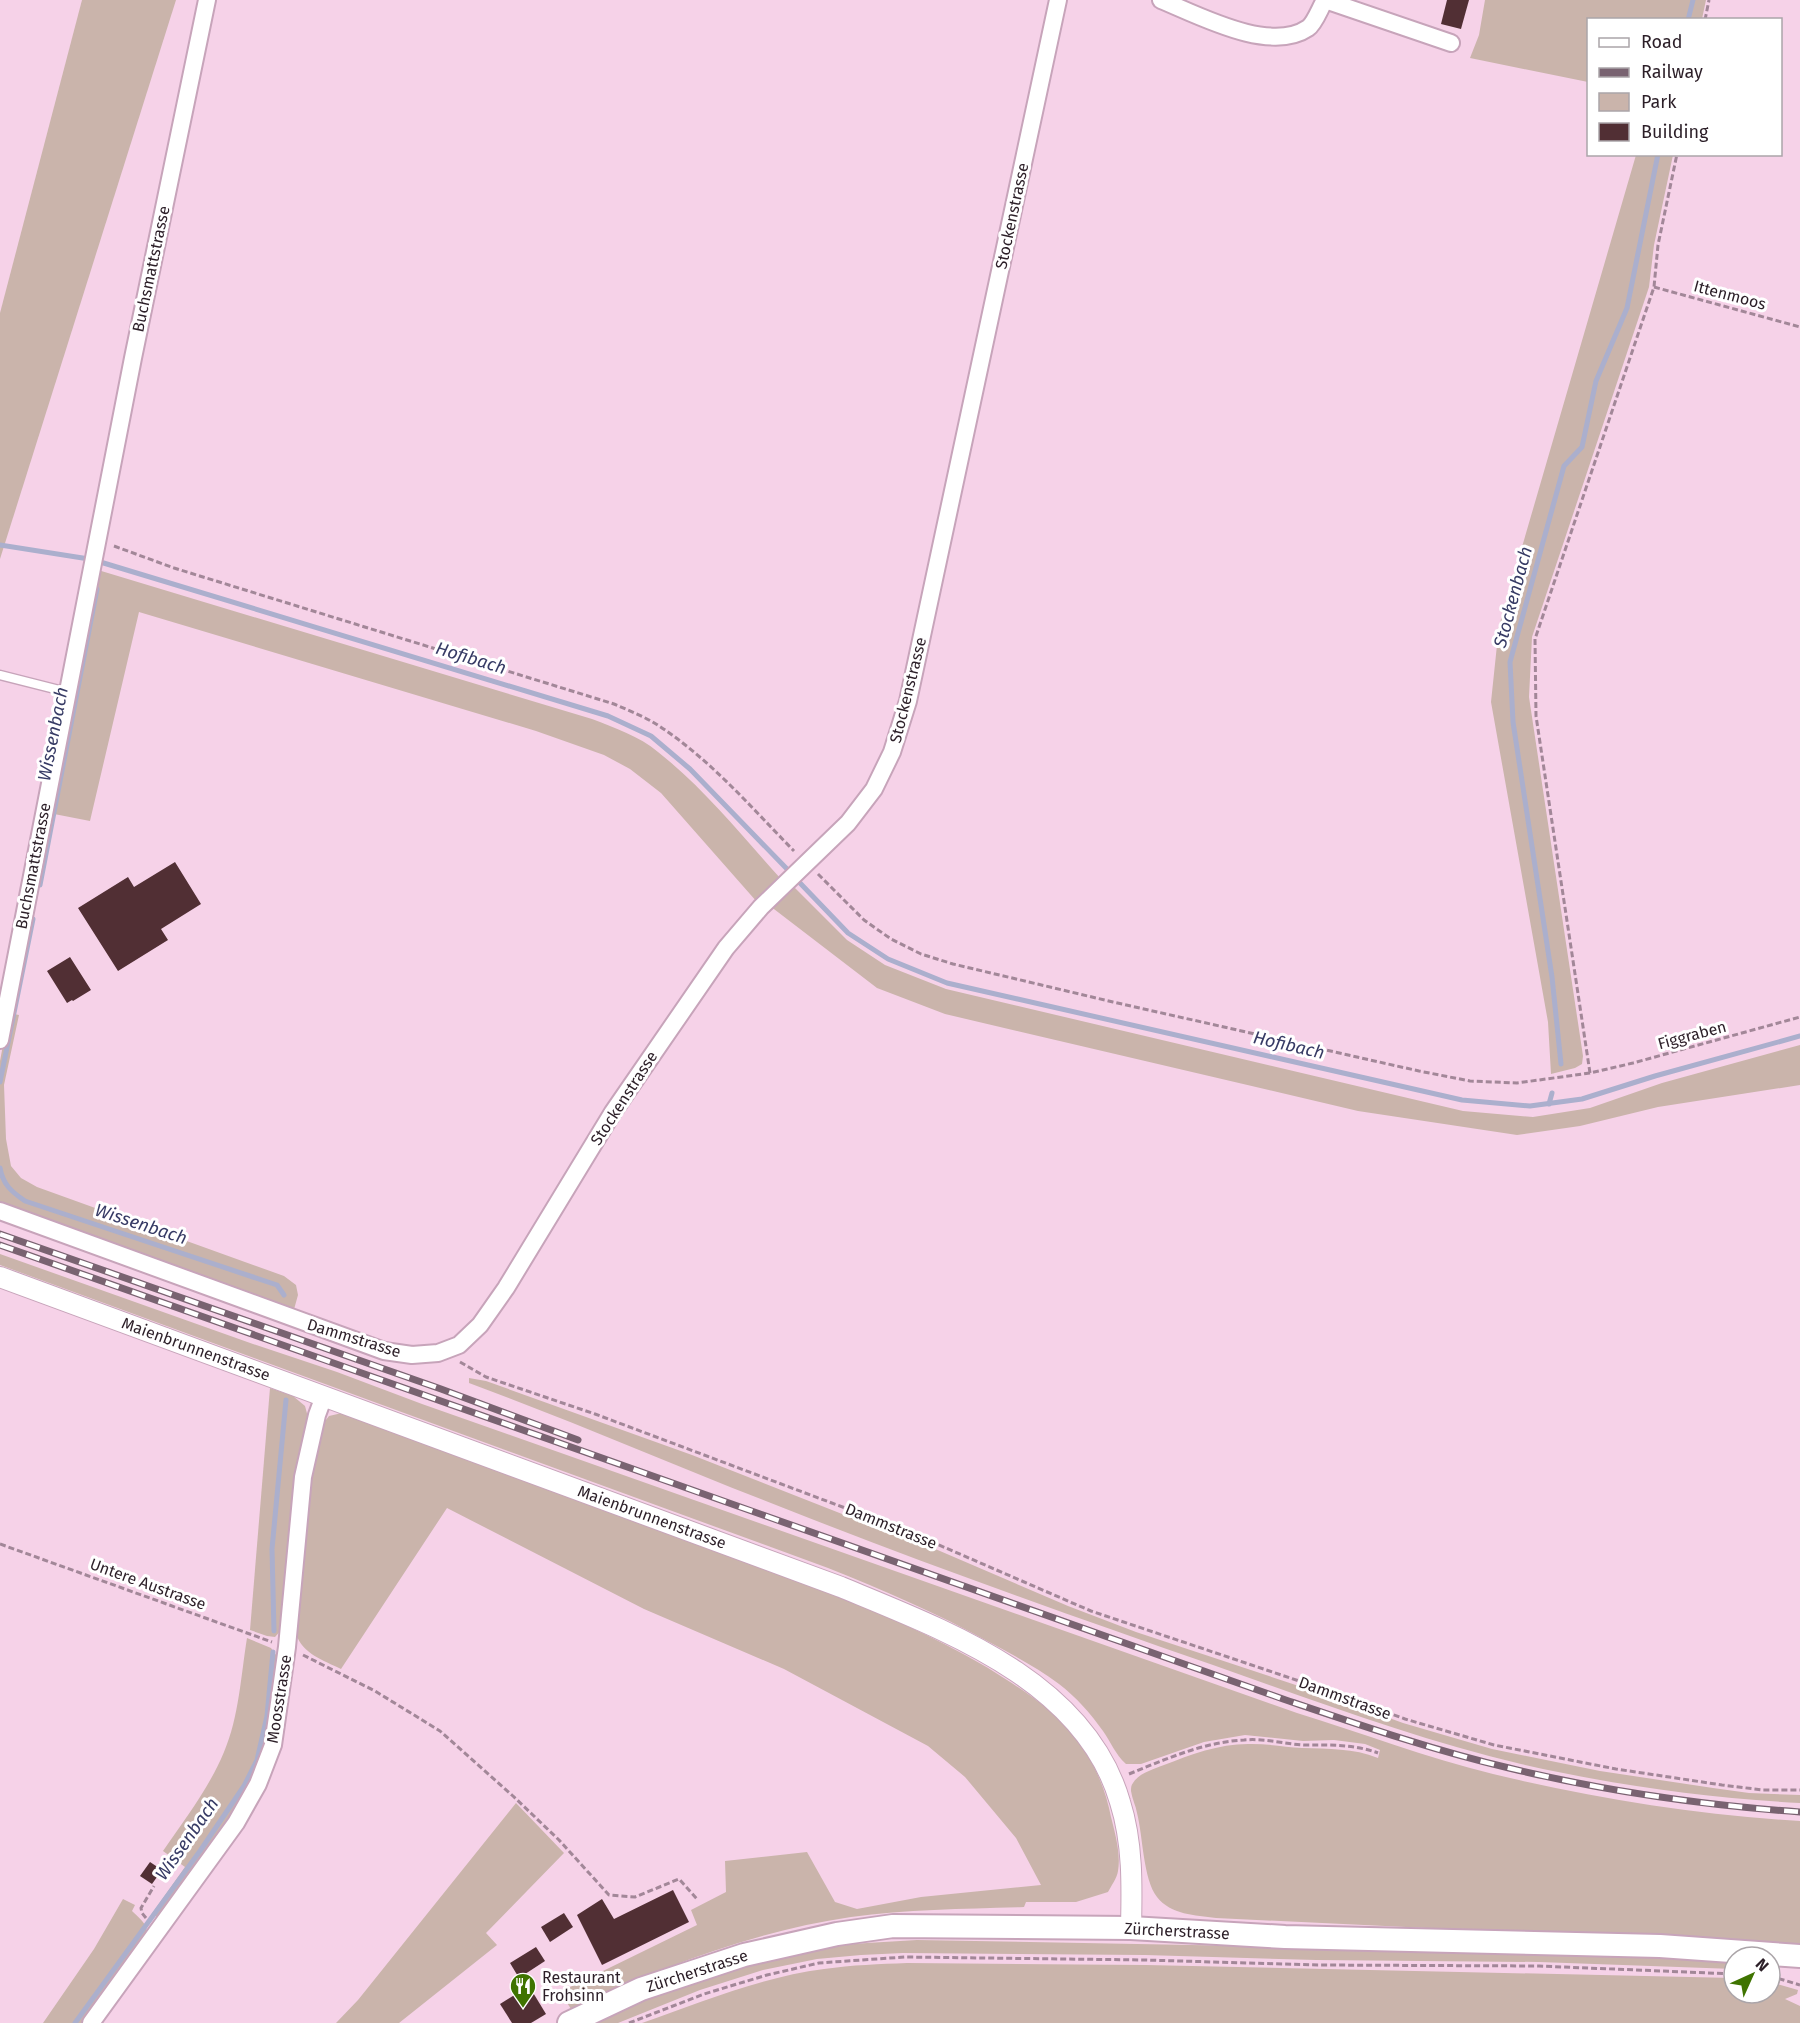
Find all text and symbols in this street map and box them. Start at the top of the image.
legend [1587,18,1782,156]
text: Road [1641,31,1683,53]
text: Railway [1641,61,1703,83]
text: Park [1641,91,1677,113]
text: Building [1641,121,1709,143]
street label: Stockenstrasse [991,161,1033,271]
street label: Buchsmattstrasse [128,204,174,334]
street label: Ittenmoos [1692,276,1768,314]
water label: Stockenbach [1489,544,1537,651]
street label: Stockenstrasse [886,635,930,745]
water label: Hofibach [433,637,509,679]
water label: Wissenbach [33,685,73,783]
street label: Buchsmattstrasse [11,801,55,931]
street label: Figgraben [1656,1017,1728,1053]
water label: Hofibach [1251,1026,1327,1064]
street label: Stockenstrasse [587,1047,661,1149]
water label: Wissenbach [92,1199,190,1249]
street label: Maienbrunnenstrasse [119,1313,273,1385]
street label: Dammstrasse [305,1315,403,1361]
street label: Maienbrunnenstrasse [575,1481,729,1553]
street label: Dammstrasse [842,1499,940,1553]
street label: Untere Austrasse [87,1554,209,1614]
street label: Moosstrasse [263,1653,295,1745]
street label: Dammstrasse [1296,1672,1394,1724]
water label: Wissenbach [151,1794,223,1884]
street label: Zürcherstrasse [1124,1919,1230,1943]
north arrow [1722,1945,1782,2005]
street label: Zürcherstrasse [644,1946,750,1996]
text: N [1752,1954,1773,1975]
place label: Restaurant Frohsinn [542,1968,621,2005]
restaurant icon: Restaurant Frohsinn [508,1971,538,2009]

